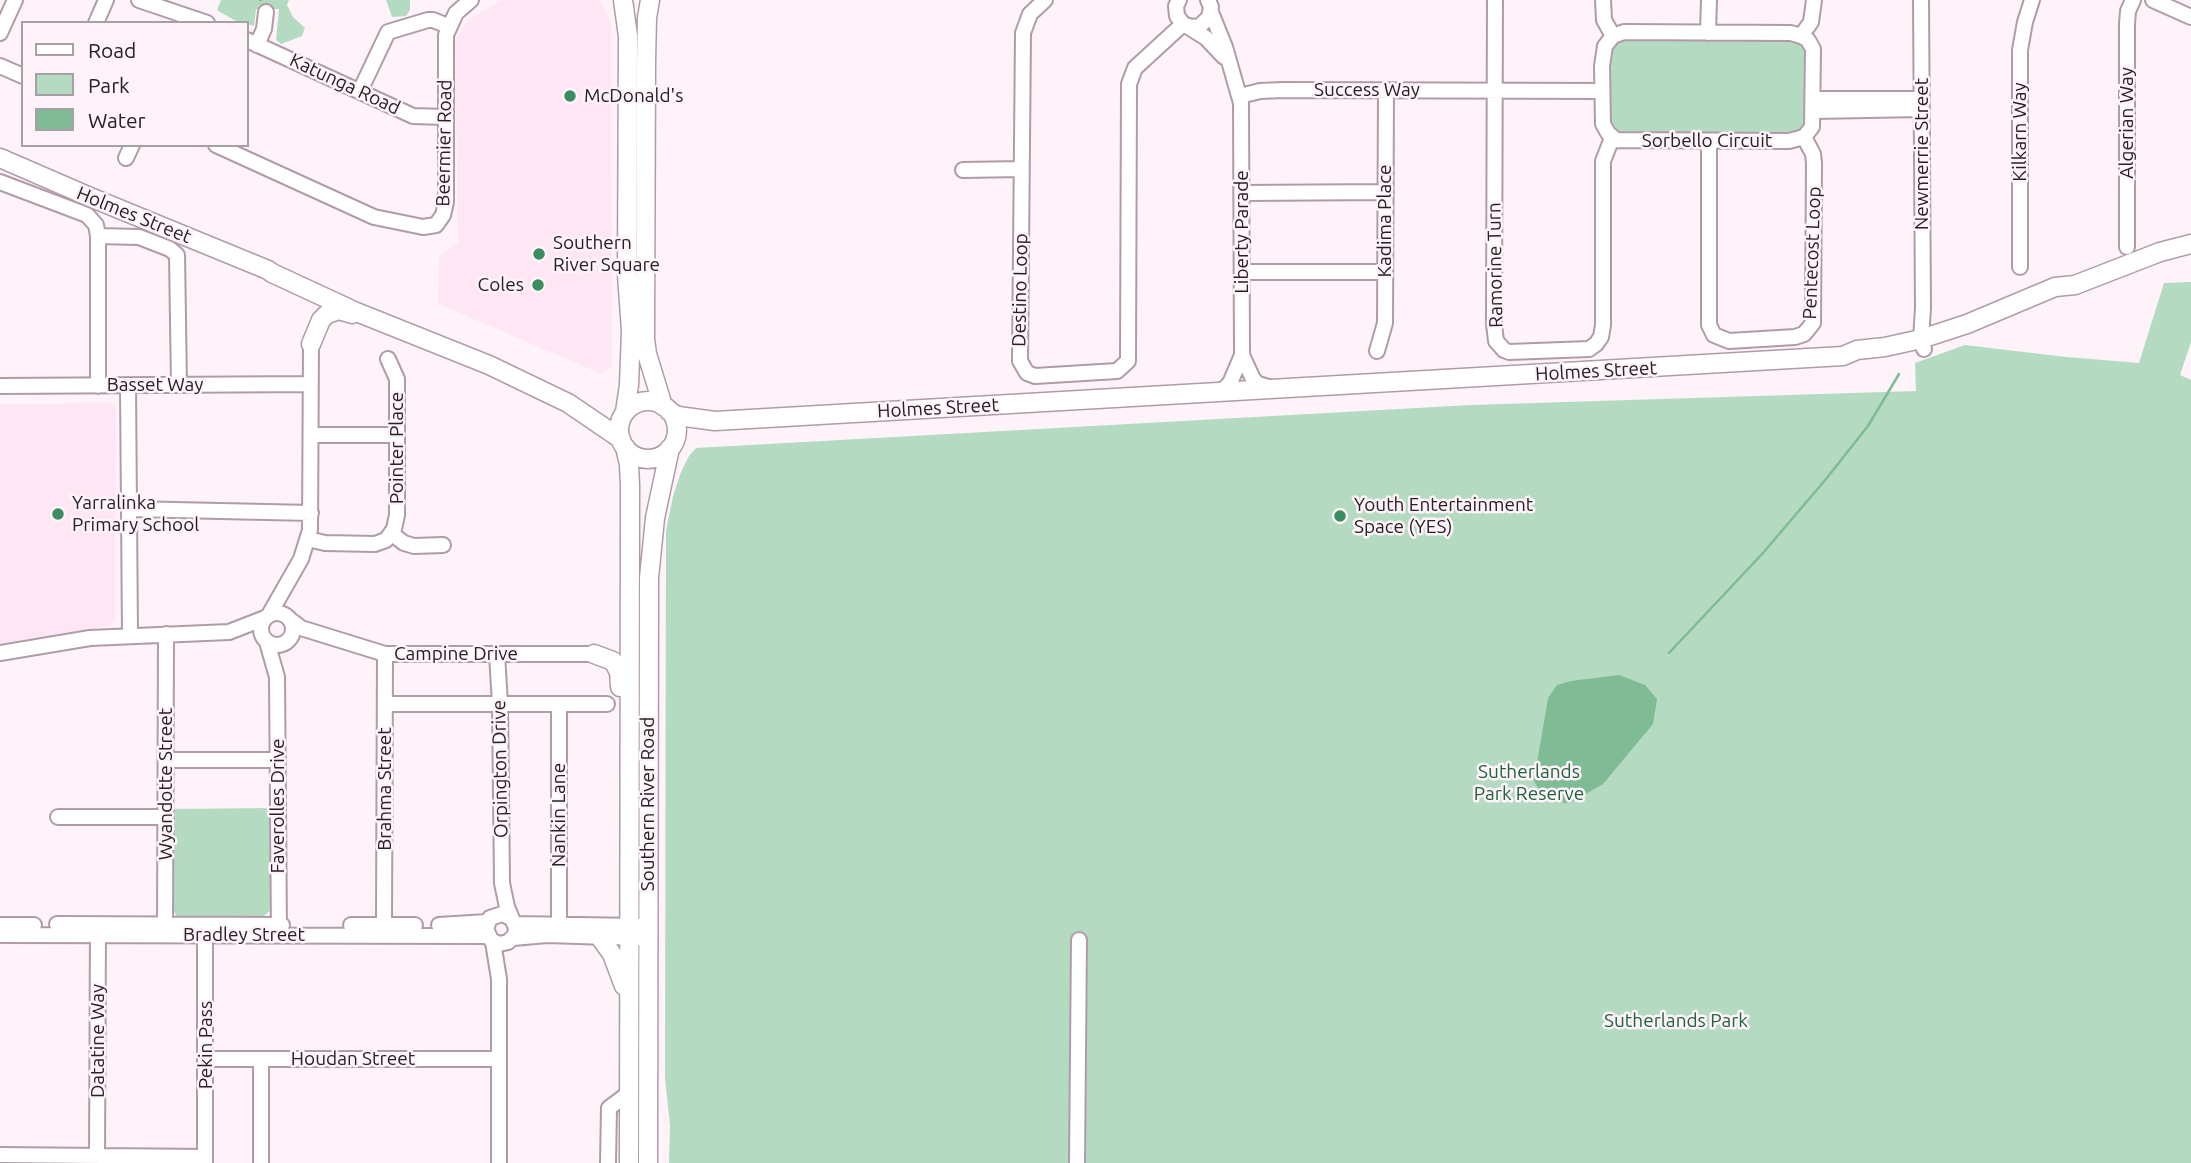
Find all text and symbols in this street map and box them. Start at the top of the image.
legend [21,21,248,147]
text: Road [88,38,136,62]
street label: Katunga Road [286,48,404,120]
street label: Algerian Way [2116,67,2138,179]
text: Park [88,73,130,97]
street label: Newmerrie Street [1911,78,1933,230]
street label: Beermier Road [431,79,457,207]
street label: Success Way [1314,79,1420,101]
street label: Kilkarn Way [2009,82,2031,182]
place label: McDonald's [584,85,683,107]
marker: McDonald's [562,88,578,104]
text: Water [88,108,146,132]
street label: Sorbello Circuit [1642,130,1772,152]
street label: Kadima Place [1374,165,1396,277]
street label: Liberty Parade [1231,170,1253,294]
street label: Holmes Street [73,182,195,248]
street label: Pentecost Loop [1798,186,1826,320]
street label: Ramorine Turn [1483,202,1507,328]
place label: Southern River Square [553,232,660,276]
street label: Destino Loop [1008,233,1032,347]
marker: Southern River Square [531,246,547,262]
place label: Coles [478,274,524,296]
marker: Coles [530,277,546,293]
street label: Holmes Street [1535,356,1657,386]
street label: Basset Way [107,374,203,396]
street label: Pointer Place [386,392,408,504]
street label: Holmes Street [877,393,999,423]
place label: Yarralinka Primary School [72,492,199,536]
place label: Youth Entertainment Space (YES) [1354,494,1533,538]
marker: Yarralinka Primary School [50,506,66,522]
marker: Youth Entertainment Space (YES) [1332,508,1348,524]
street label: Campine Drive [394,643,518,665]
street label: Orpington Drive [487,700,513,838]
street label: Wyandotte Street [155,708,177,860]
street label: Southern River Road [637,717,659,891]
street label: Brahma Street [374,727,396,851]
street label: Faverolles Drive [267,739,289,873]
park label: Sutherlands Park Reserve [1474,761,1584,805]
street label: Nankin Lane [548,763,570,867]
street label: Bradley Street [183,924,305,946]
street label: Datatine Way [87,984,109,1098]
street label: Pekin Pass [195,1001,217,1089]
park label: Sutherlands Park [1604,1010,1748,1032]
street label: Houdan Street [291,1048,415,1070]

